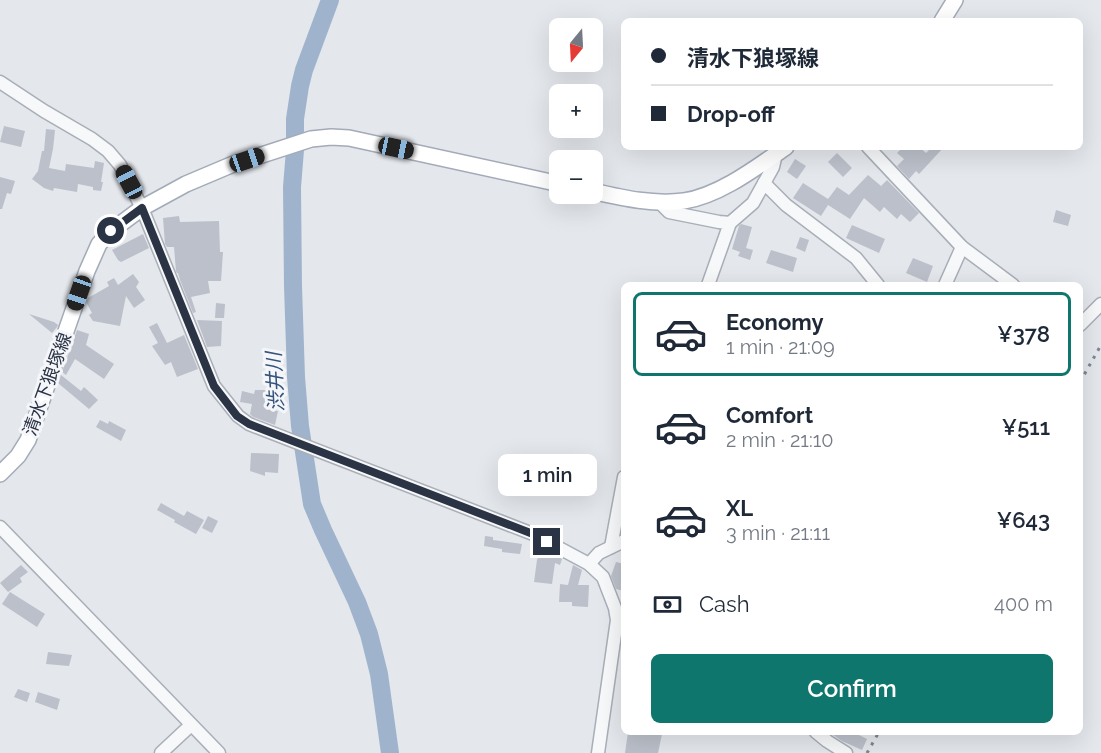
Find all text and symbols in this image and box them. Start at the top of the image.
north arrow [549,18,603,72]
map controls [549,18,603,204]
text: 清水下狼塚線 [687,45,819,71]
button: + [549,84,603,138]
text: Drop-off [687,101,775,127]
car [377,135,415,161]
car [227,146,267,174]
button: − [549,150,603,204]
car [113,162,145,202]
route start [97,217,124,244]
car [65,273,93,313]
icon: car [654,307,708,361]
text: Economy [726,309,824,335]
text: ¥378 [997,321,1050,347]
street label: 清水下狼塚線 [19,330,75,438]
text: 1 min · 21:09 [726,335,835,359]
water label: 渋井川 [261,349,289,413]
icon: car [654,400,708,454]
text: Comfort [726,402,813,428]
text: ¥511 [1002,414,1050,440]
text: 2 min · 21:10 [726,428,833,452]
callout: 1 min [498,455,596,497]
text: 1 min [523,463,572,487]
icon: car [654,493,708,547]
text: XL [726,495,753,521]
text: ¥643 [997,507,1050,533]
text: 3 min · 21:11 [726,521,830,545]
route end [533,528,560,555]
icon: cash [651,588,684,621]
text: Cash [699,591,750,617]
text: 400 m [994,592,1053,616]
button: Confirm [651,654,1053,723]

